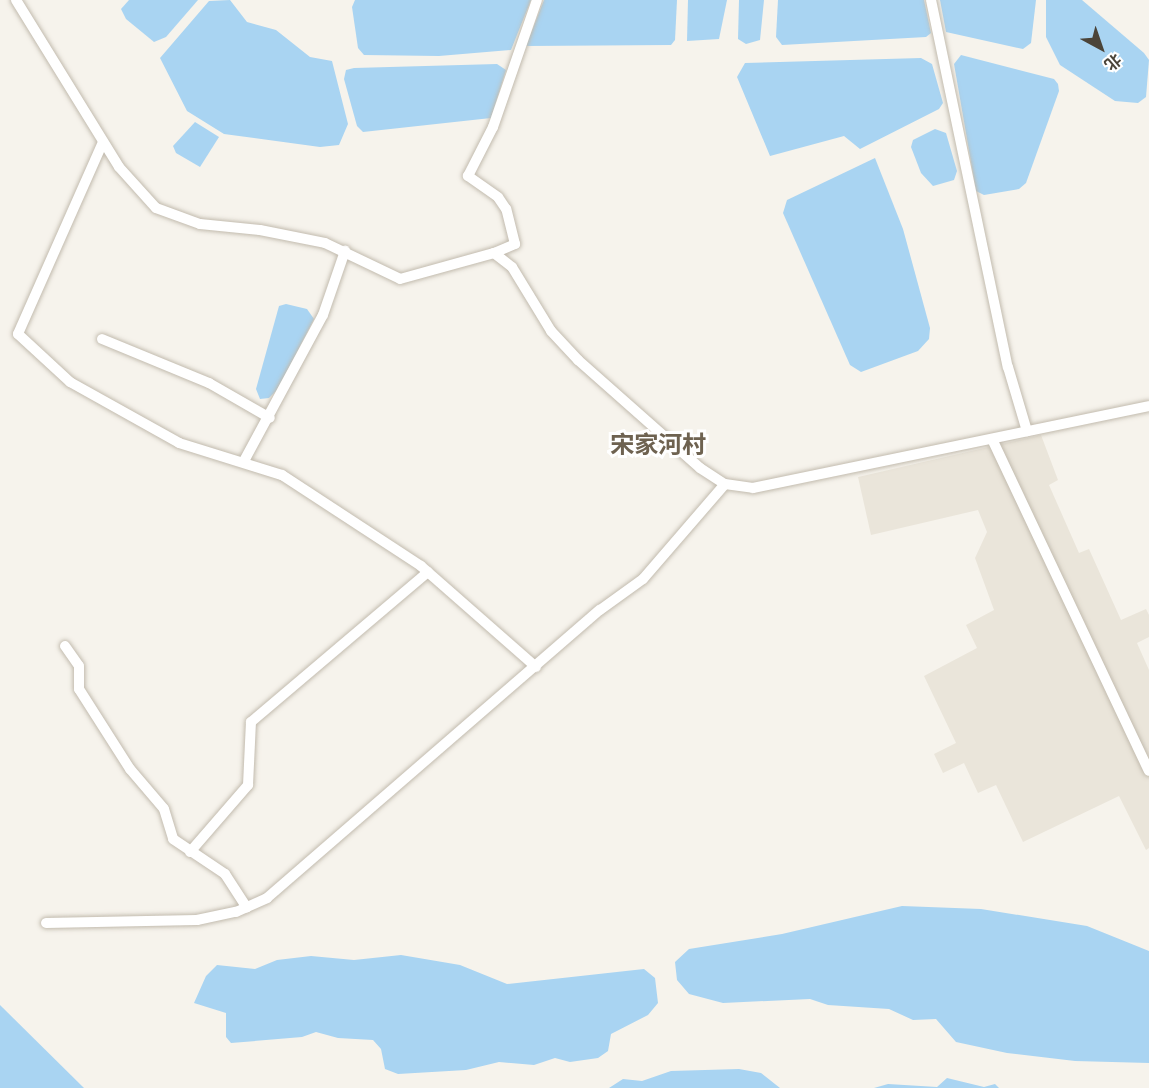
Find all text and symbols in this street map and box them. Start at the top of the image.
north arrow [1071,18,1131,78]
text: 北 [1101,50,1125,75]
district label: 宋家河村 [610,431,706,459]

